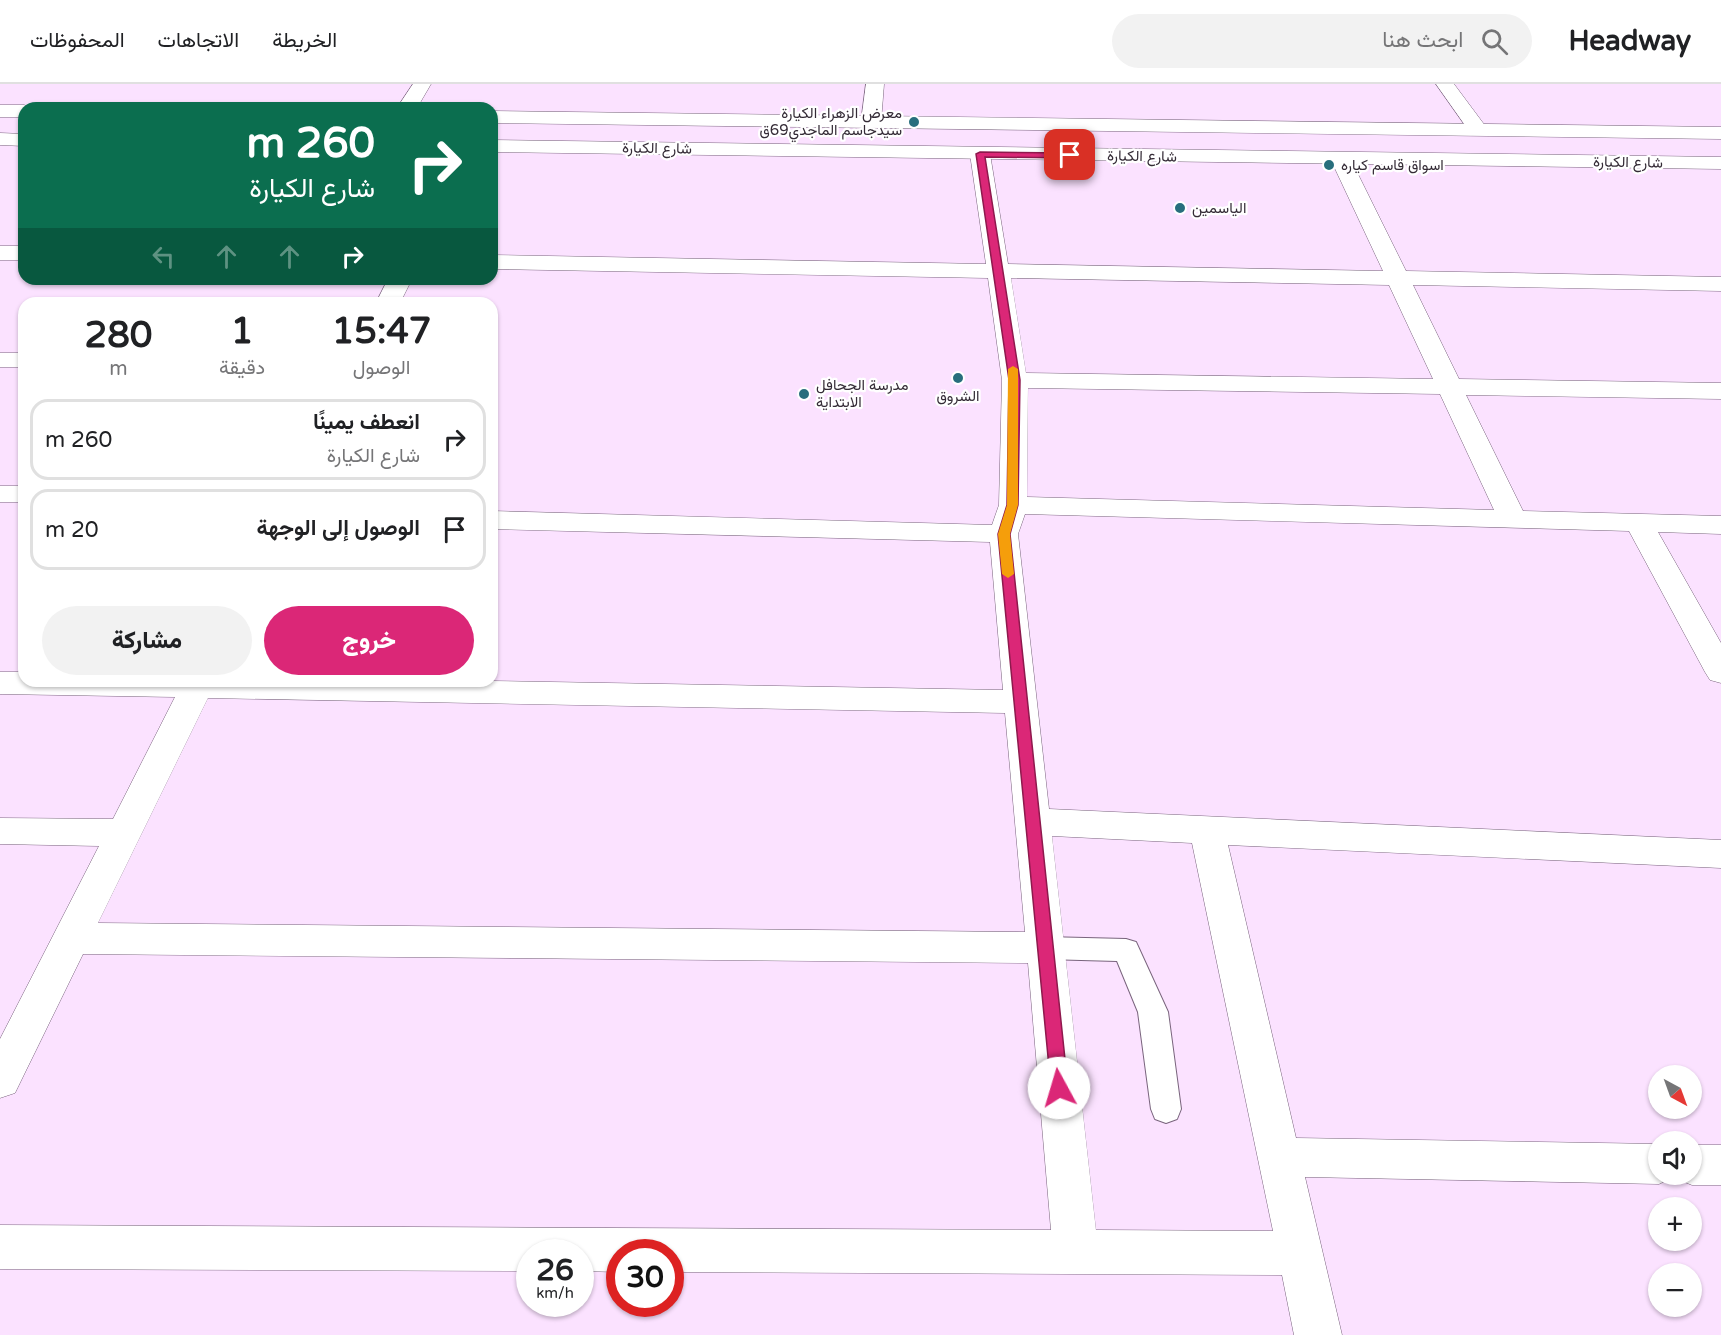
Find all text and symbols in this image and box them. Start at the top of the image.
search box [1112,14,1532,68]
text: Headway [1568,24,1691,58]
icon: search [1478,25,1511,58]
text: ابحث هنا [1382,27,1463,53]
text: المحفوظات [30,28,125,53]
text: الاتجاهات [158,28,239,53]
text: الخريطة [272,28,337,53]
place label: معرض الزهراء الكيارة سيدجاسم الماجدي69ق [759,104,902,143]
marker: معرض الزهراء الكيارة سيدجاسم الماجدي69ق [907,115,921,129]
text: 260 m [246,118,375,169]
icon: right [396,126,474,204]
pin [1044,129,1095,180]
street label: شارع الكيارة [622,138,692,160]
icon: arrive [1053,138,1086,171]
street label: شارع الكيارة [1107,146,1177,168]
street label: شارع الكيارة [1593,152,1663,174]
place label: اسواق قاسم كياره [1341,156,1444,175]
marker: اسواق قاسم كياره [1322,158,1336,172]
text: شارع الكيارة [249,172,375,205]
place label: الياسمين [1192,199,1246,218]
marker: الياسمين [1173,201,1187,215]
icon: left [147,240,180,273]
icon: ahead [210,240,243,273]
icon: ahead [273,240,306,273]
icon: right [336,240,369,273]
text: 1 [231,310,253,353]
text: 15:47 [332,310,431,353]
text: 280 [85,314,152,357]
text: دقيقة [219,356,265,380]
text: الوصول [353,356,410,380]
text: m [109,357,128,381]
marker: الشروق [951,371,965,385]
place label: مدرسة الجحافل الابتداية [816,376,909,411]
marker: مدرسة الجحافل الابتداية [797,387,811,401]
place label: الشروق [936,387,980,405]
text: انعطف يمينًا [313,409,420,435]
icon: right [438,423,471,456]
text: 260 m [45,427,112,453]
text: شارع الكيارة [327,444,420,468]
icon: arrive [438,513,471,546]
text: الوصول إلى الوجهة [256,515,420,541]
text: 20 m [45,517,99,543]
button: مشاركة [42,606,252,675]
button: خروج [264,606,474,675]
position arrow [1027,1056,1091,1120]
north arrow [1648,1065,1702,1119]
map controls [1648,1065,1702,1317]
button: sound [1648,1131,1702,1185]
button: + [1648,1197,1702,1251]
speed limit sign: 30 [606,1239,684,1317]
text: 26 [536,1252,574,1289]
button: − [1648,1263,1702,1317]
text: km/h [536,1284,574,1302]

